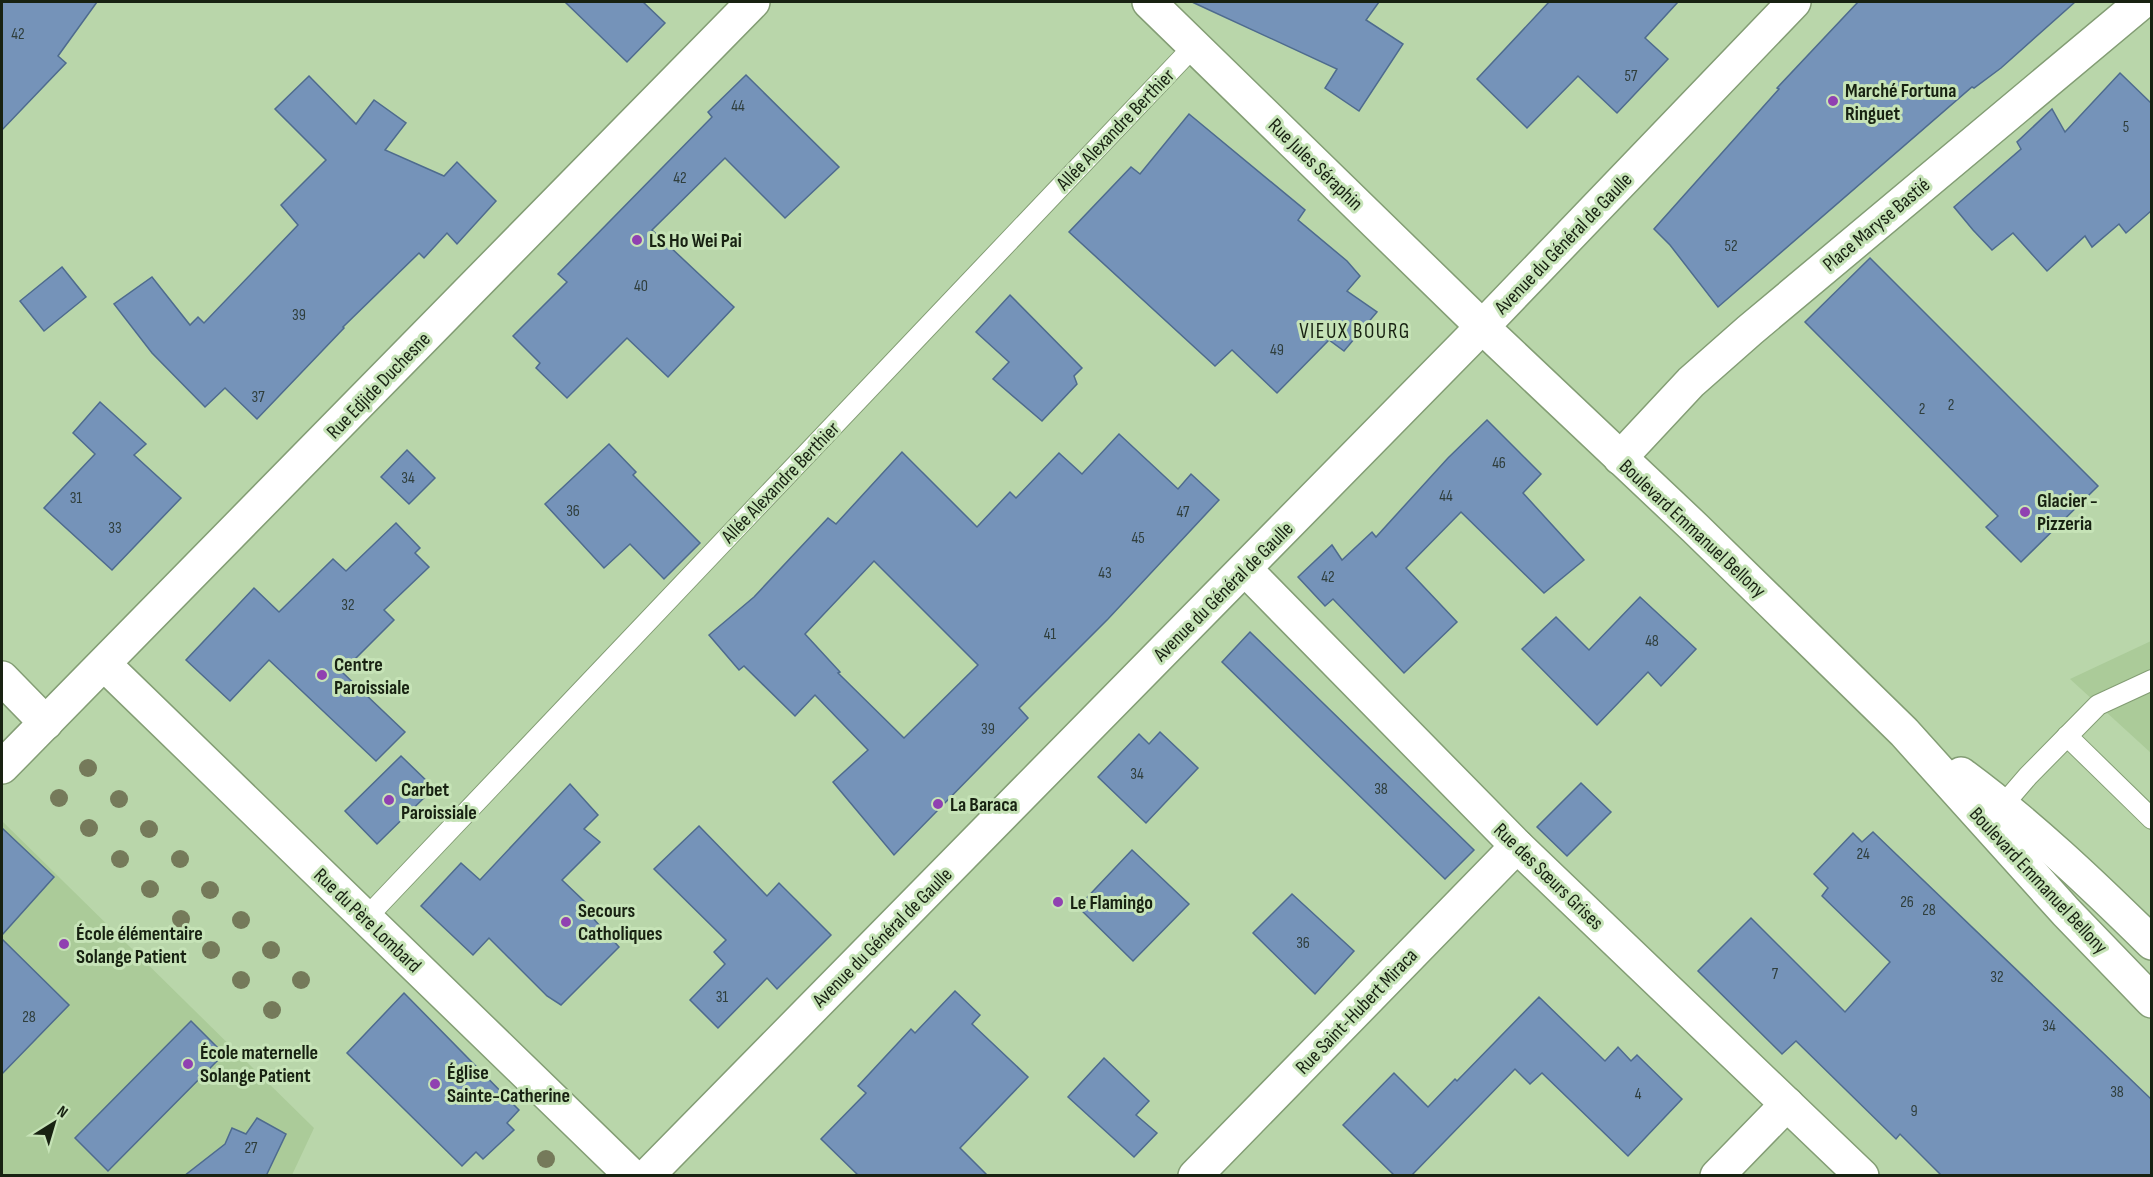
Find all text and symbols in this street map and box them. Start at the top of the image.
house number: 42 [11,25,25,44]
street label: Allée Alexandre Berthier [1051,64,1180,196]
house number: 57 [1625,67,1638,86]
place label: Marché Fortuna Ringuet [1845,79,1956,126]
marker: Marché Fortuna Ringuet [1826,94,1840,108]
house number: 44 [731,97,745,116]
street label: Rue Jules Séraphin [1263,114,1368,216]
house number: 5 [2123,118,2129,137]
street label: Avenue du Général de Gaulle [1489,168,1638,320]
house number: 42 [673,169,687,188]
street label: Place Maryse Bastié [1818,173,1935,276]
place label: LS Ho Wei Pai [649,229,742,253]
marker: LS Ho Wei Pai [630,233,644,247]
house number: 52 [1724,237,1738,256]
house number: 40 [634,277,648,296]
house number: 39 [292,306,306,325]
district label: VIEUX BOURG [1299,319,1411,344]
street label: Rue Edjide Duchesne [322,327,436,444]
house number: 49 [1270,341,1284,360]
house number: 37 [251,388,265,407]
house number: 2 [1948,396,1954,415]
house number: 2 [1919,400,1925,419]
street label: Allée Alexandre Berthier [716,417,845,549]
house number: 46 [1492,454,1506,473]
street label: Boulevard Emmanuel Bellony [1614,455,1771,603]
house number: 34 [401,469,415,488]
house number: 44 [1439,487,1453,506]
house number: 31 [70,489,83,508]
place label: Glacier - Pizzeria [2037,489,2098,536]
house number: 36 [566,502,580,521]
house number: 47 [1177,503,1190,522]
marker: Glacier - Pizzeria [2018,505,2032,519]
street label: Avenue du Général de Gaulle [1148,517,1299,667]
house number: 33 [108,519,122,538]
house number: 45 [1131,529,1145,548]
house number: 43 [1098,564,1112,583]
house number: 42 [1321,568,1335,587]
house number: 32 [341,596,355,615]
house number: 41 [1044,625,1057,644]
house number: 48 [1645,632,1659,651]
place label: Centre Paroissiale [334,653,410,700]
marker: Centre Paroissiale [315,668,329,682]
house number: 39 [981,720,995,739]
house number: 34 [1130,765,1144,784]
place label: Carbet Paroissiale [401,778,477,825]
house number: 38 [1374,780,1388,799]
marker: Carbet Paroissiale [382,793,396,807]
place label: La Baraca [950,793,1018,817]
marker: La Baraca [931,797,945,811]
street label: Boulevard Emmanuel Bellony [1964,802,2113,959]
street label: Rue des Sœurs Grises [1489,818,1608,935]
house number: 24 [1856,845,1870,864]
street label: Rue du Père Lombard [309,863,426,978]
street label: Avenue du Général de Gaulle [807,863,958,1013]
place label: Le Flamingo [1070,891,1153,915]
house number: 26 [1900,893,1914,912]
marker: Le Flamingo [1051,895,1065,909]
place label: Secours Catholiques [578,899,663,946]
house number: 28 [1922,901,1936,920]
marker: Secours Catholiques [559,915,573,929]
place label: École élémentaire Solange Patient [76,922,203,969]
house number: 36 [1296,934,1310,953]
marker: École élémentaire Solange Patient [57,937,71,951]
street label: Rue Saint-Hubert Miraca [1291,944,1423,1079]
house number: 7 [1772,965,1779,984]
house number: 32 [1990,968,2004,987]
house number: 31 [716,988,729,1007]
house number: 28 [22,1008,36,1027]
house number: 34 [2042,1017,2056,1036]
place label: École maternelle Solange Patient [200,1041,318,1088]
marker: École maternelle Solange Patient [181,1057,195,1071]
place label: Église Sainte-Catherine [447,1061,570,1108]
marker: Église Sainte-Catherine [428,1077,442,1091]
house number: 38 [2110,1083,2124,1102]
house number: 4 [1635,1085,1642,1104]
north arrow [24,1093,84,1153]
text: N [53,1102,71,1122]
house number: 9 [1910,1102,1918,1121]
house number: 27 [244,1139,258,1158]

